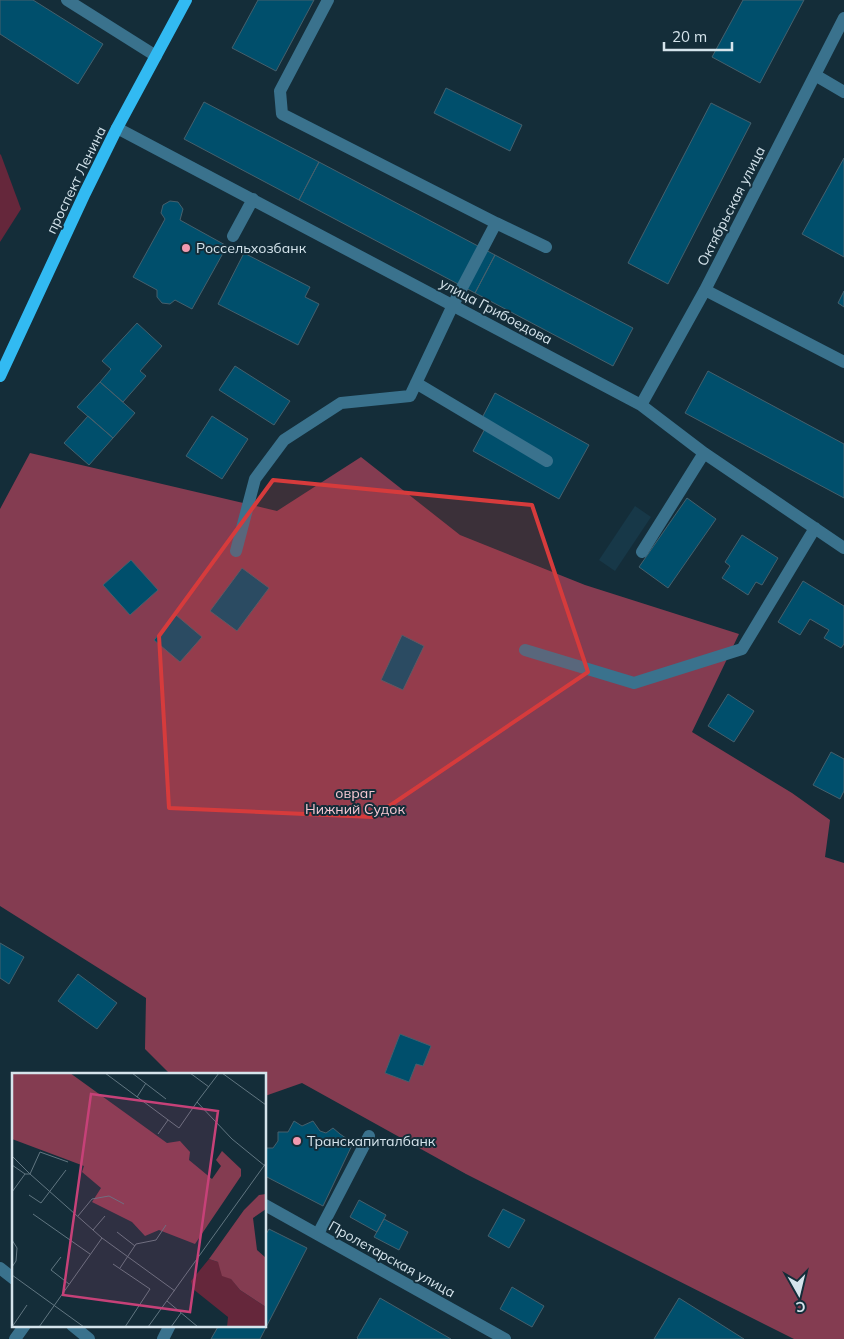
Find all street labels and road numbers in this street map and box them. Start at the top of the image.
street label: проспект Ленина [42,123,110,237]
street label: Октябрьская улица [693,143,769,269]
street label: улица Грибоедова [437,274,555,348]
street label: Пролетарская улица [326,1217,458,1301]

